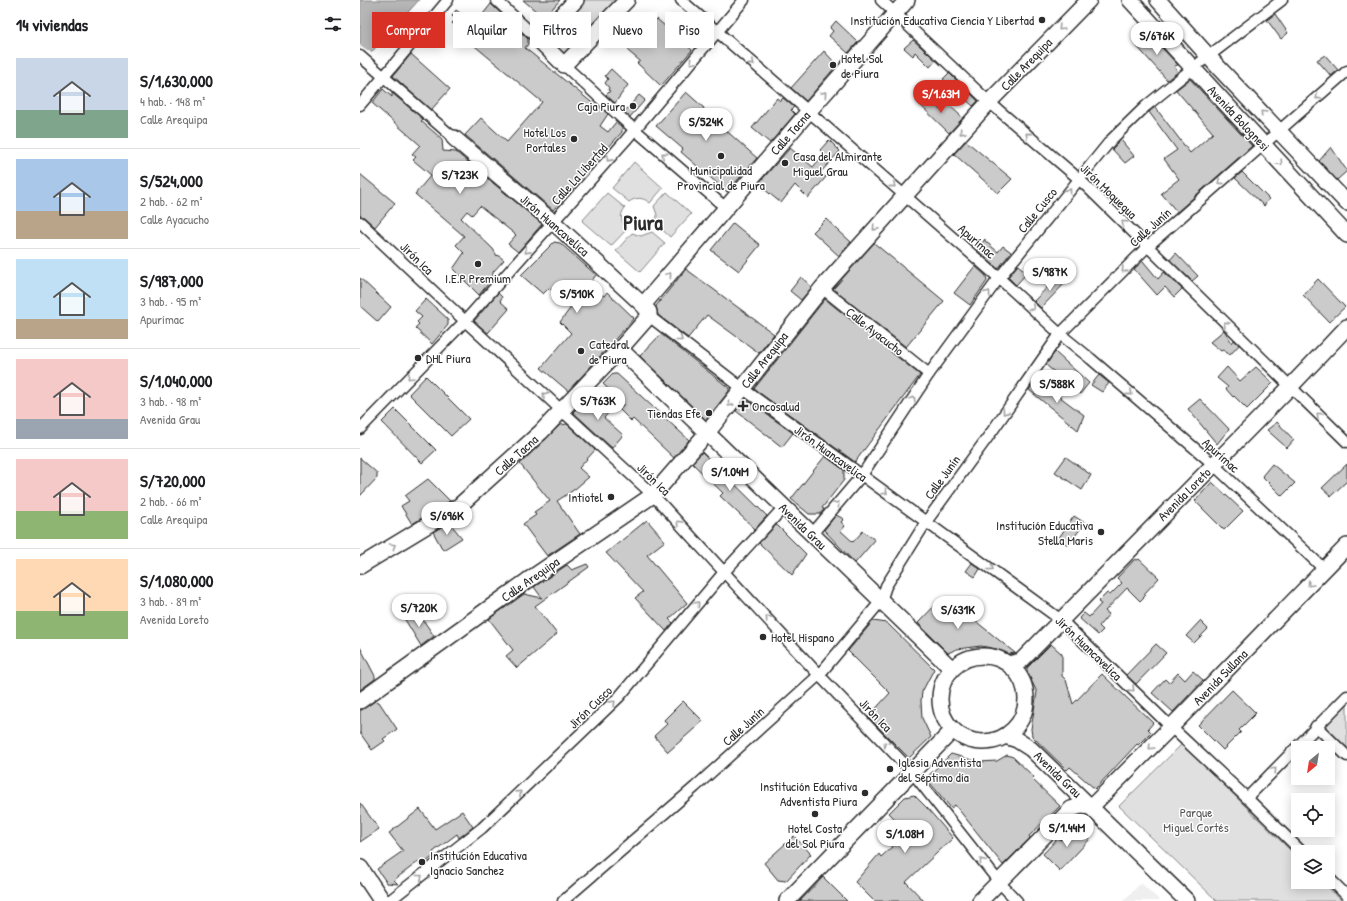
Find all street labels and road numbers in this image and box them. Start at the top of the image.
street label: Calle Arequipa [996,34,1056,94]
street label: Avenida Bolognesi [1204,81,1274,155]
street label: Calle Tacna [766,107,814,159]
street label: Calle La Libertad [547,139,611,209]
street label: Jirón Moquegua [1077,159,1141,223]
street label: Calle Cusco [1013,184,1061,236]
street label: Jirón Huancavelica [517,190,593,260]
street label: Calle Junín [1125,203,1175,251]
street label: Apurímac [954,220,1000,262]
street label: Jirón Ica [396,238,438,278]
street label: Calle Ayacucho [842,303,908,359]
street label: Calle Arequipa [736,328,792,392]
street label: Jirón Huancavelica [791,420,871,486]
street label: Calle Tacna [490,431,542,479]
street label: Apurímac [1199,434,1243,476]
street label: Calle Junín [920,451,964,503]
street label: Jirón Ica [633,459,675,499]
street label: Avenida Loreto [1153,463,1215,525]
street label: Avenida Grau [775,499,831,553]
street label: Calle Arequipa [497,552,563,606]
street label: Jirón Huancavelica [1052,612,1126,684]
street label: Avenida Sullana [1189,645,1251,709]
street label: Jirón Cusco [564,682,616,732]
street label: Jirón Ica [856,694,896,736]
street label: Calle Junín [718,702,768,750]
street label: Avenida Grau [1030,747,1086,801]

